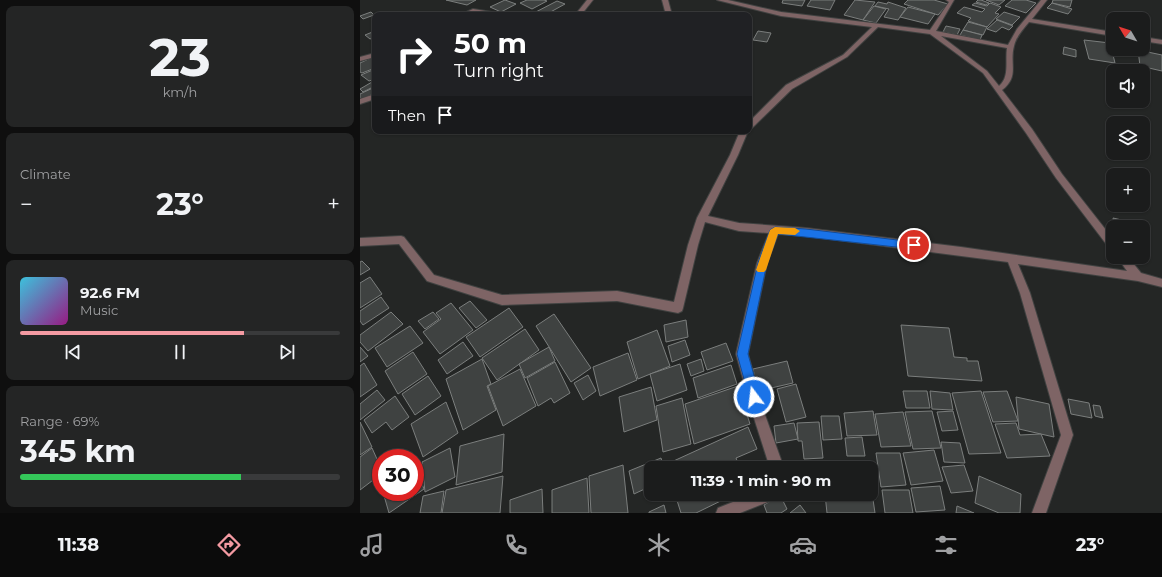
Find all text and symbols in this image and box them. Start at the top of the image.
north arrow [1106,12,1150,56]
map controls [1106,12,1150,264]
text: 23 [149,26,211,89]
text: 50 m [454,26,527,60]
icon: right [388,28,440,80]
text: Turn right [454,60,544,82]
button: sound [1106,64,1150,108]
text: km/h [163,84,197,100]
icon: arrive [434,104,456,126]
text: Then [388,106,426,125]
button: layers [1106,116,1150,160]
text: Climate [20,166,71,182]
button: + [1106,168,1150,212]
text: 23° [156,186,204,223]
text: − [20,191,33,218]
text: + [327,191,340,218]
button: − [1106,220,1150,264]
pin [897,228,931,262]
icon: arrive [903,234,925,256]
text: 92.6 FM [80,283,140,302]
text: Music [80,302,118,318]
icon: previous [62,341,84,363]
icon: pause [169,341,191,363]
icon: next [276,341,298,363]
position arrow [733,376,775,418]
text: Range · 69% [20,413,99,429]
text: 345 km [20,433,136,470]
speed limit sign: 30 [372,449,424,501]
text: 11:39 · 1 min · 90 m [691,471,831,490]
icon: directions [215,531,243,559]
icon: music [358,531,386,559]
icon: phone [502,531,530,559]
icon: climate [645,531,673,559]
icon: car [789,531,817,559]
icon: filters [932,531,960,559]
text: 11:38 [58,534,99,556]
text: 23° [1076,534,1104,556]

